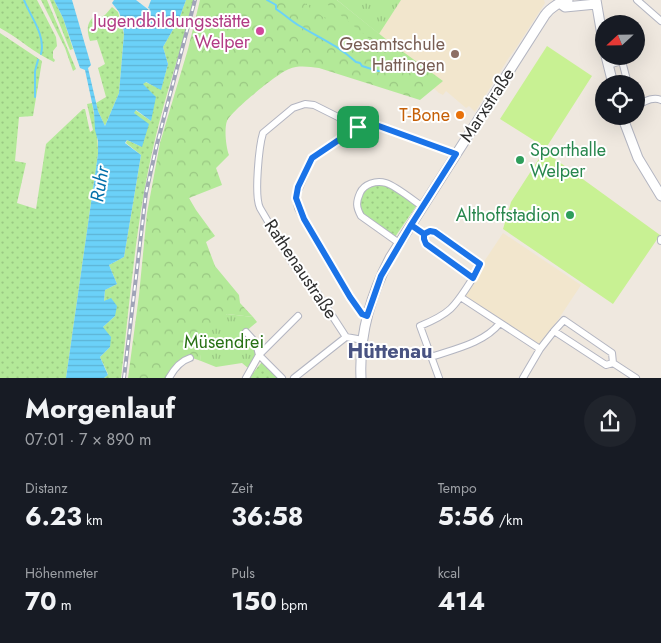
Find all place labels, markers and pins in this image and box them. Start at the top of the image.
place label: Jugendbildungsstätte Welper [91,8,251,55]
marker: Jugendbildungsstätte Welper [254,25,266,37]
place label: Gesamtschule Hattingen [339,31,445,78]
marker: Gesamtschule Hattingen [449,48,461,60]
place label: T-Bone [399,102,450,128]
pin [337,106,379,148]
marker: T-Bone [454,109,466,121]
place label: Sporthalle Welper [530,137,606,184]
marker: Sporthalle Welper [514,154,526,166]
place label: Althoffstadion [456,202,560,228]
marker: Althoffstadion [564,209,576,221]

